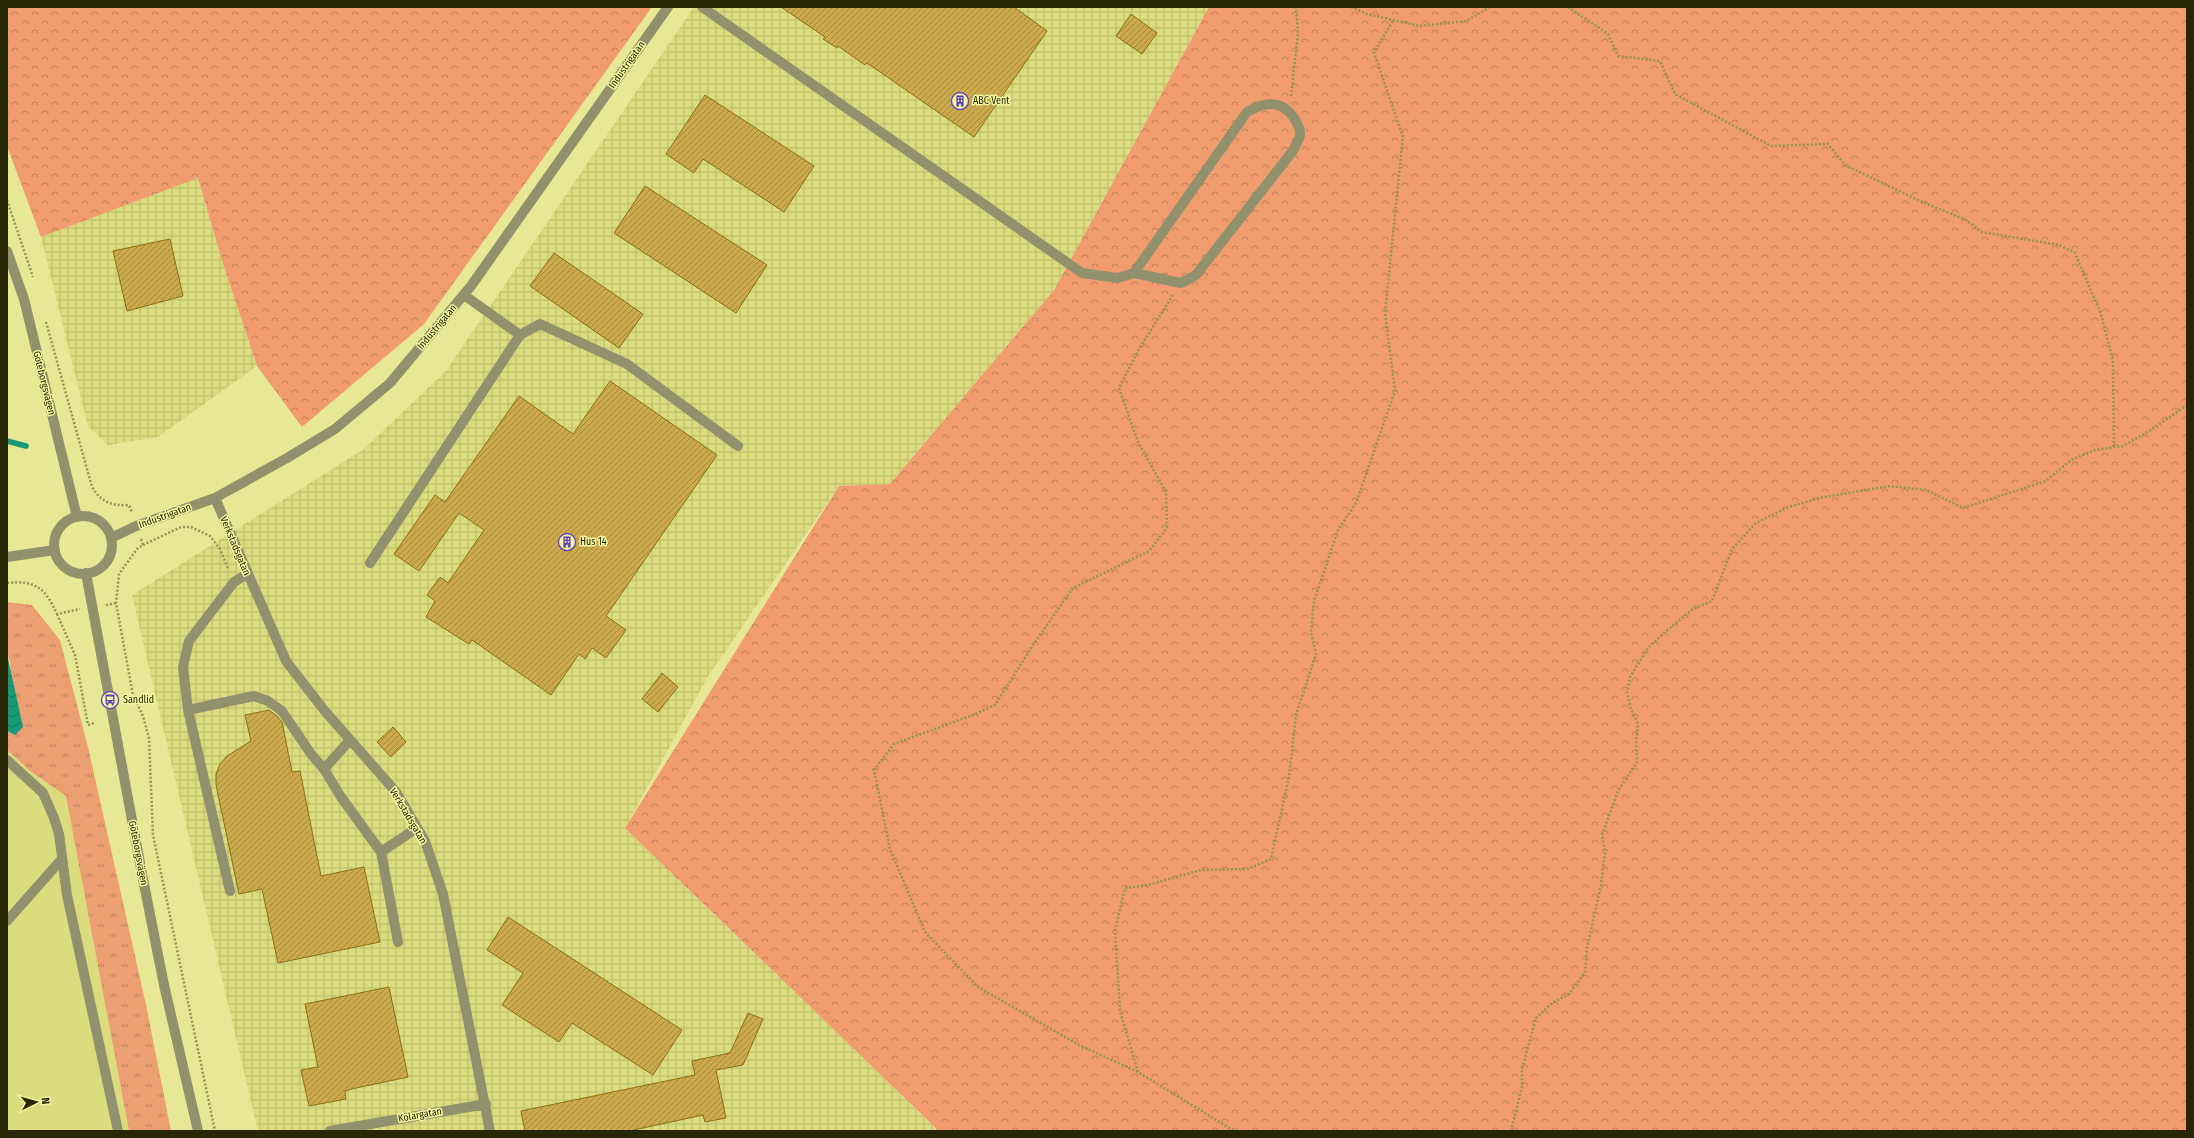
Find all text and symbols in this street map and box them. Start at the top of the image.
street label: Industrigatan [606,39,648,91]
building icon: ABC Vent [950,91,970,111]
place label: ABC Vent [973,95,1010,107]
street label: Industrigatan [415,302,459,352]
street label: Göteborgsvägen [30,350,58,416]
street label: Industrigatan [137,501,193,531]
street label: Verkstadsgatan [217,515,253,577]
building icon: Hus 14 [557,532,577,552]
place label: Hus 14 [580,536,607,548]
bus stop icon: Sandlid [100,690,120,710]
place label: Sandlid [123,694,154,706]
street label: Verkstadsgatan [387,786,429,846]
street label: Göteborgsvägen [126,820,150,886]
north arrow [16,1082,56,1122]
text: N [39,1097,52,1105]
street label: Kolargatan [397,1105,443,1125]

